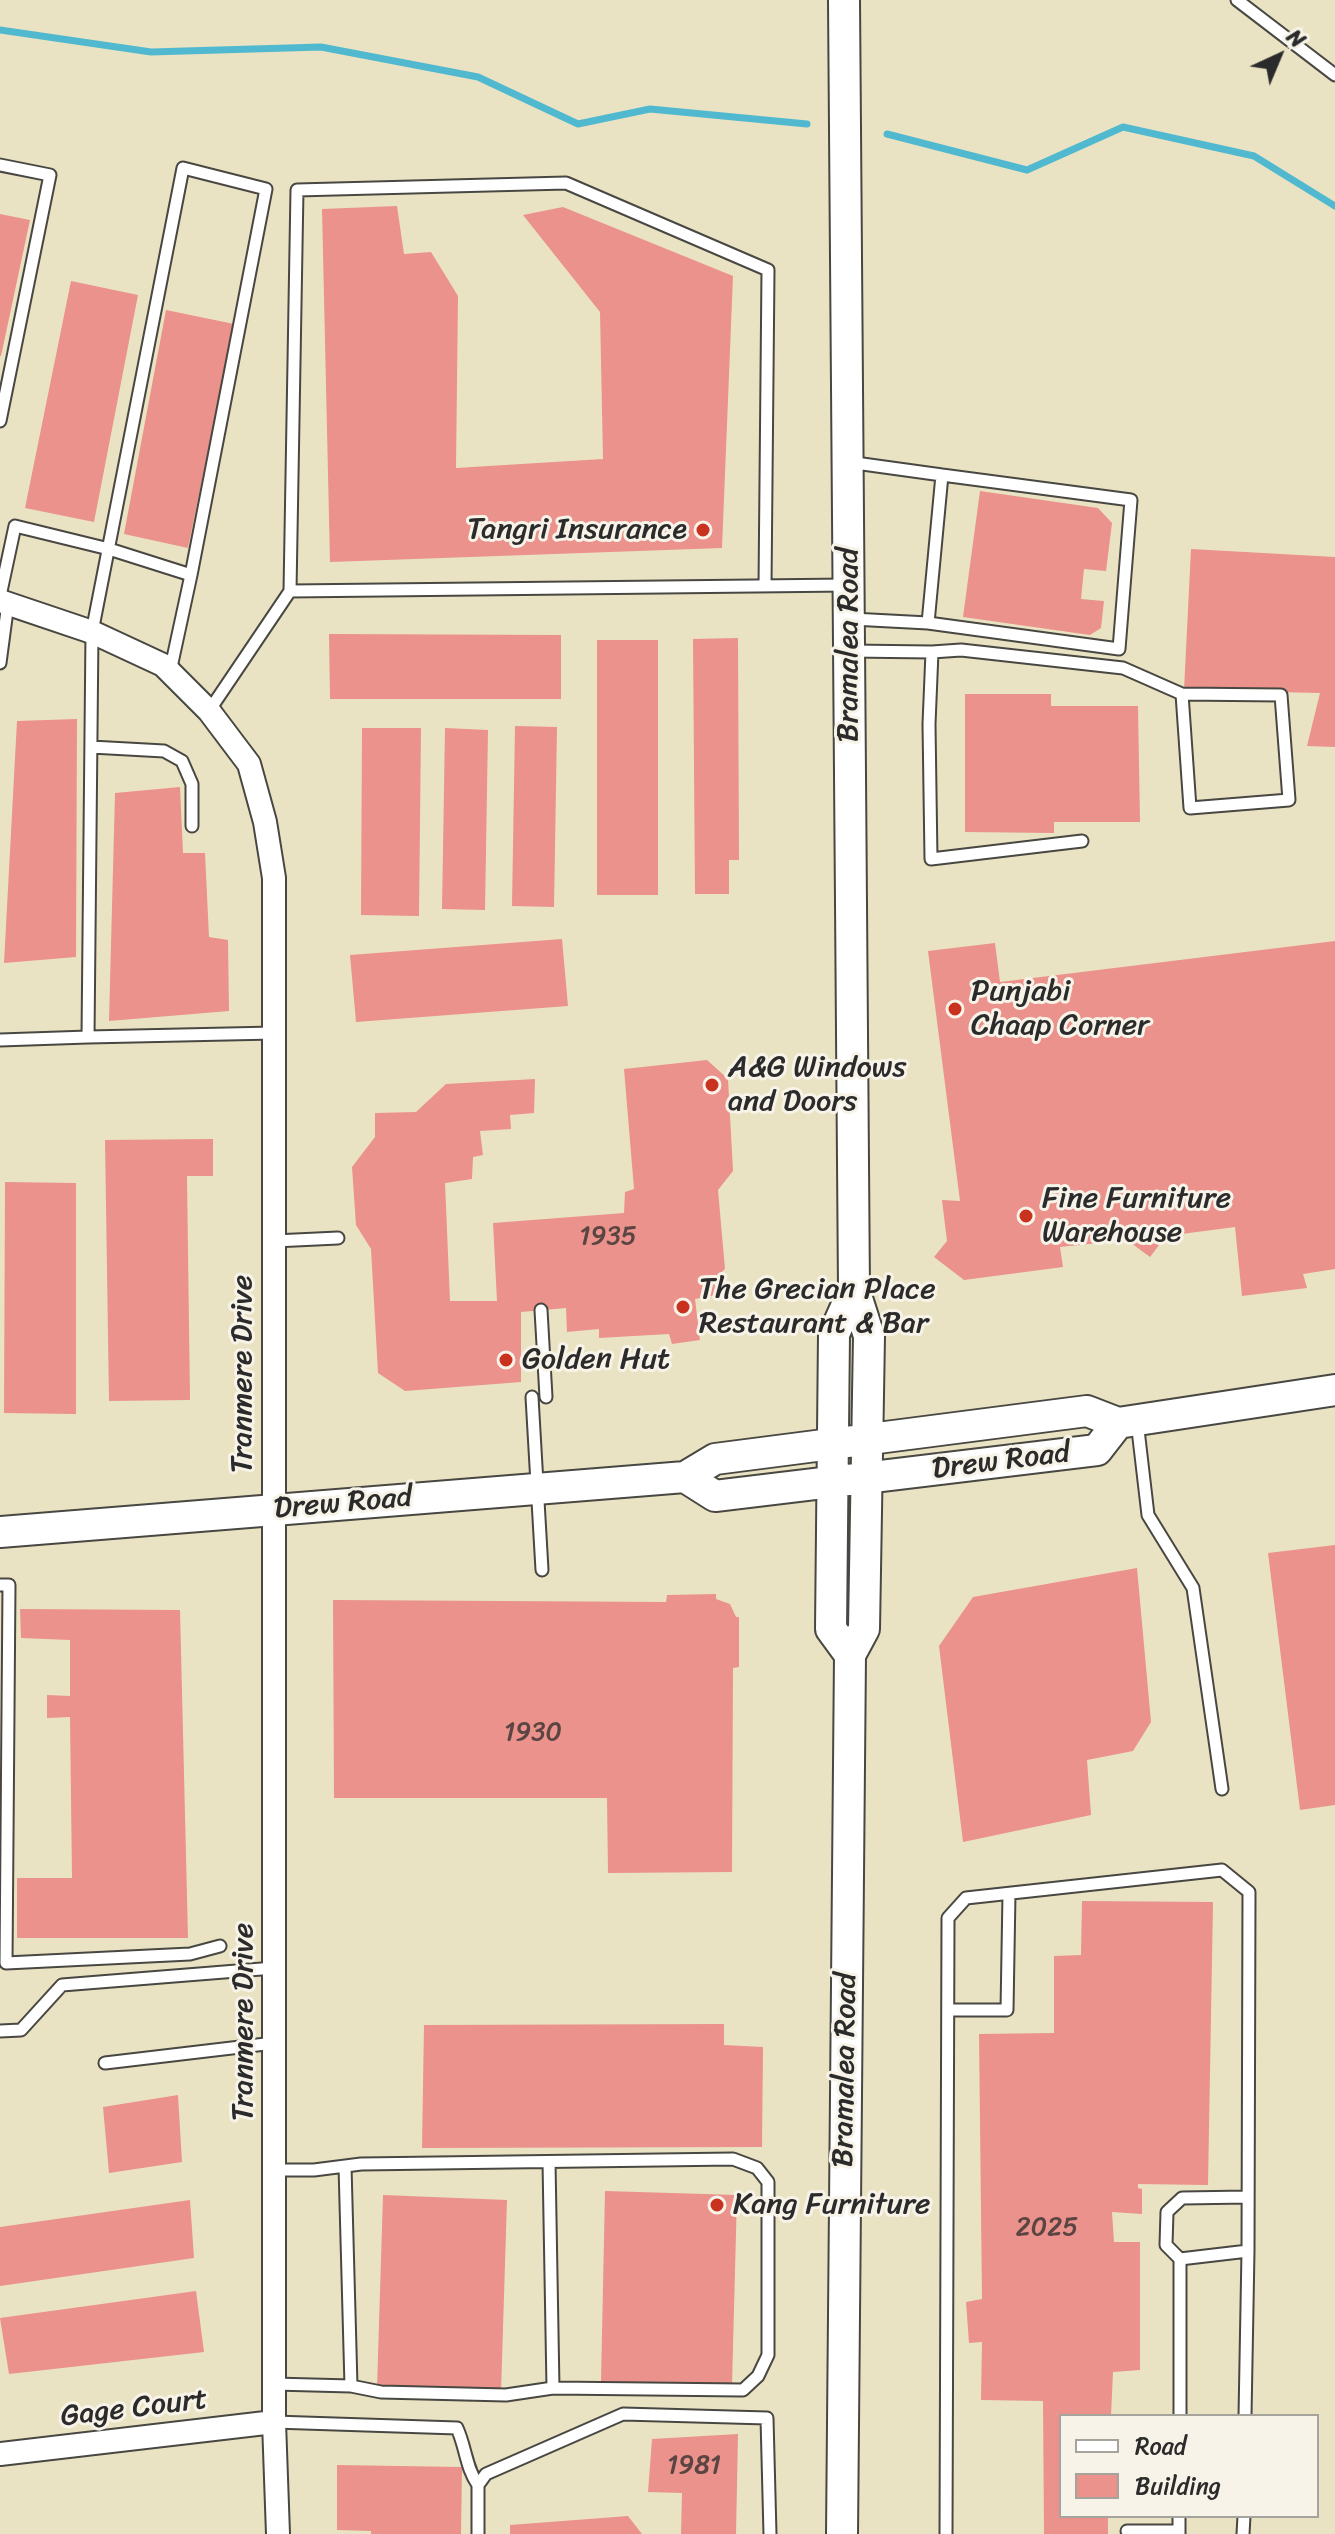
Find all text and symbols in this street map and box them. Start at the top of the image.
north arrow [1239,16,1319,96]
text: N [1277,19,1315,58]
place label: Tangri Insurance [467,512,687,548]
marker: Tangri Insurance [694,521,712,539]
street label: Bramalea Road [831,548,867,742]
place label: Punjabi Chaap Corner [971,974,1149,1044]
marker: Punjabi Chaap Corner [946,1000,964,1018]
place label: A&G Windows and Doors [728,1050,906,1120]
marker: A&G Windows and Doors [703,1076,721,1094]
place label: Fine Furniture Warehouse [1042,1181,1231,1252]
marker: Fine Furniture Warehouse [1017,1207,1035,1225]
house number: 1935 [579,1221,637,1253]
place label: The Grecian Place Restaurant & Bar [699,1272,936,1342]
street label: Tranmere Drive [225,1275,261,1473]
marker: The Grecian Place Restaurant & Bar [674,1298,692,1316]
place label: Golden Hut [522,1342,670,1378]
marker: Golden Hut [497,1351,515,1369]
street label: Drew Road [930,1436,1072,1488]
street label: Drew Road [272,1480,414,1528]
house number: 1930 [504,1717,562,1749]
street label: Tranmere Drive [226,1923,262,2121]
street label: Bramalea Road [826,1972,866,2168]
place label: Kang Furniture [733,2187,930,2223]
marker: Kang Furniture [708,2196,726,2214]
house number: 2025 [1016,2212,1078,2244]
street label: Gage Court [59,2382,209,2436]
legend [1059,2414,1319,2518]
text: Road [1135,2425,1186,2467]
house number: 1981 [667,2450,721,2482]
text: Building [1135,2465,1221,2507]

